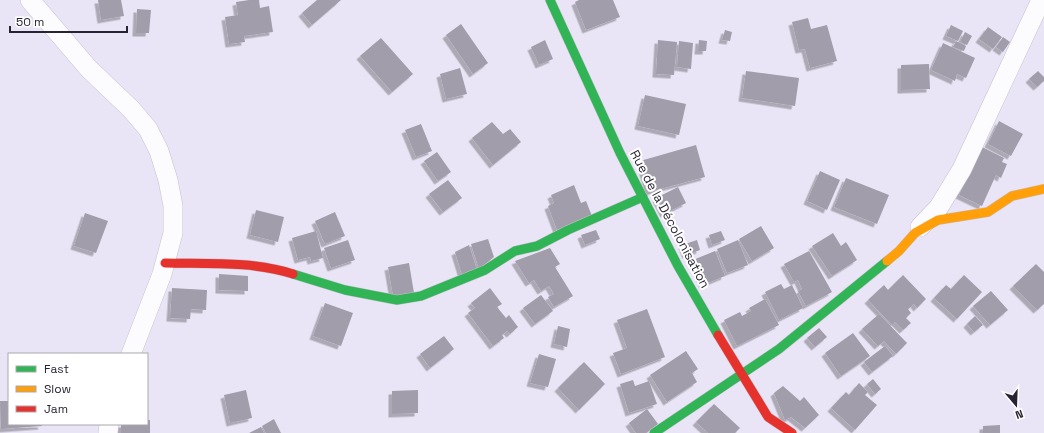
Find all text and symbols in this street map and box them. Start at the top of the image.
scale bar [10,8,127,34]
text: 50 m [16,14,44,30]
street label: Rue de la Décolonisation [626,147,714,291]
legend [8,353,148,425]
text: Fast [44,361,69,377]
text: Slow [44,381,71,397]
north arrow [996,385,1036,425]
text: Jam [44,401,68,417]
text: N [1013,407,1025,422]

